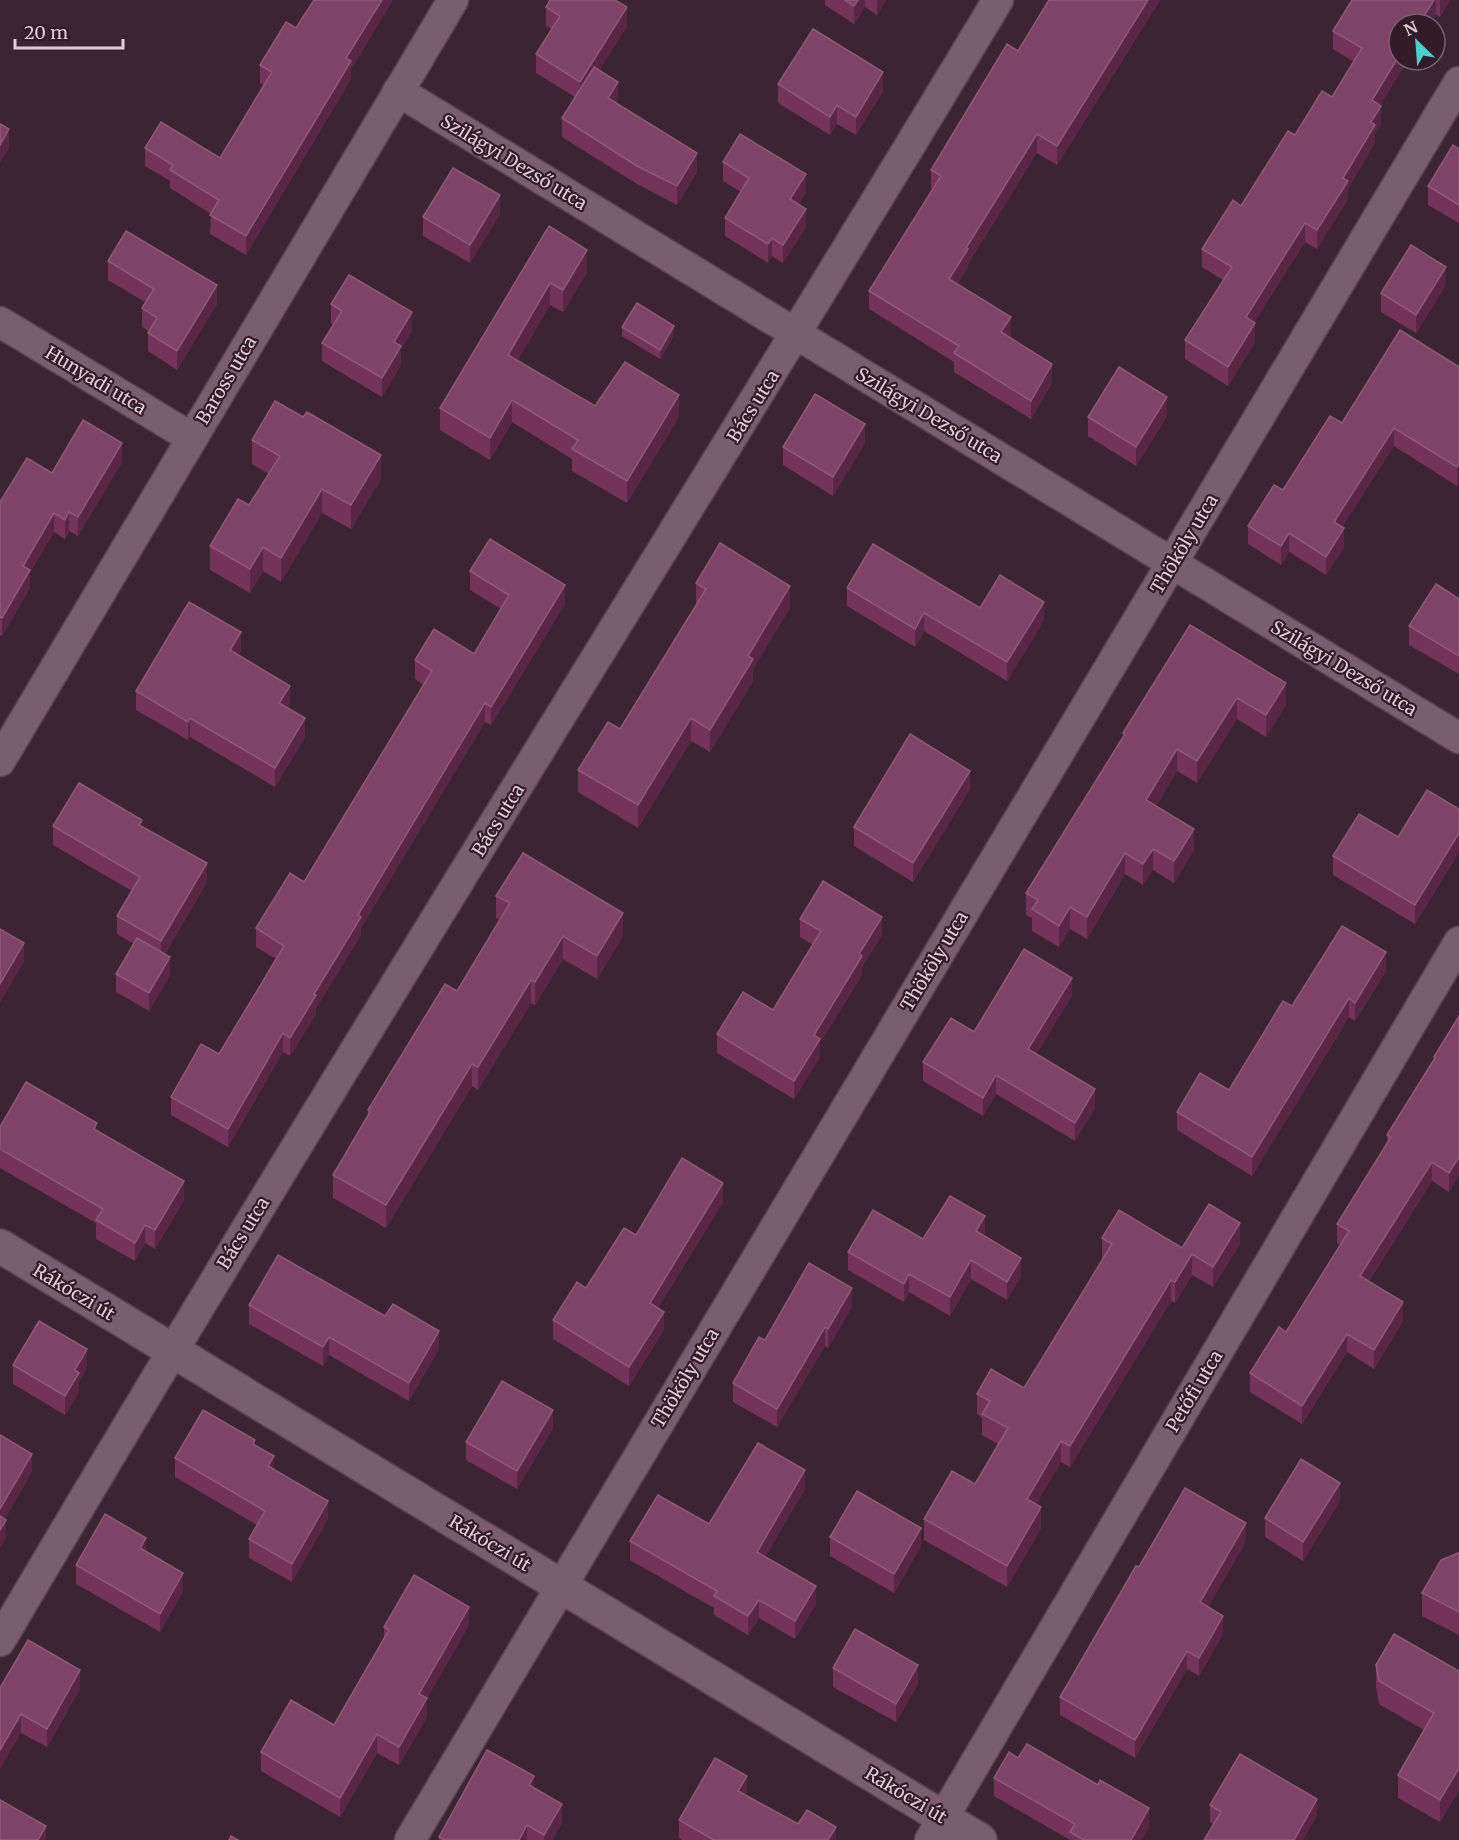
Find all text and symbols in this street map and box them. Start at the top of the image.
scale bar [15,12,123,50]
north arrow [1387,12,1447,72]
text: N [1401,17,1421,40]
text: 20 m [24,21,68,44]
street label: Szilágyi Dezső utca [437,109,592,215]
street label: Baross utca [191,331,261,428]
street label: Hunyadi utca [41,341,151,419]
street label: Szilágyi Dezső utca [852,362,1007,468]
street label: Bács utca [722,365,784,446]
street label: Thököly utca [1145,490,1223,598]
street label: Szilágyi Dezső utca [1267,615,1422,721]
street label: Bács utca [467,779,529,860]
street label: Thököly utca [895,907,973,1015]
street label: Bács utca [212,1192,274,1273]
street label: Rákóczi út [29,1259,119,1325]
street label: Thököly utca [646,1324,724,1432]
street label: Petőfi utca [1161,1346,1228,1436]
street label: Rákóczi út [445,1510,535,1576]
street label: Rákóczi út [861,1762,951,1828]

